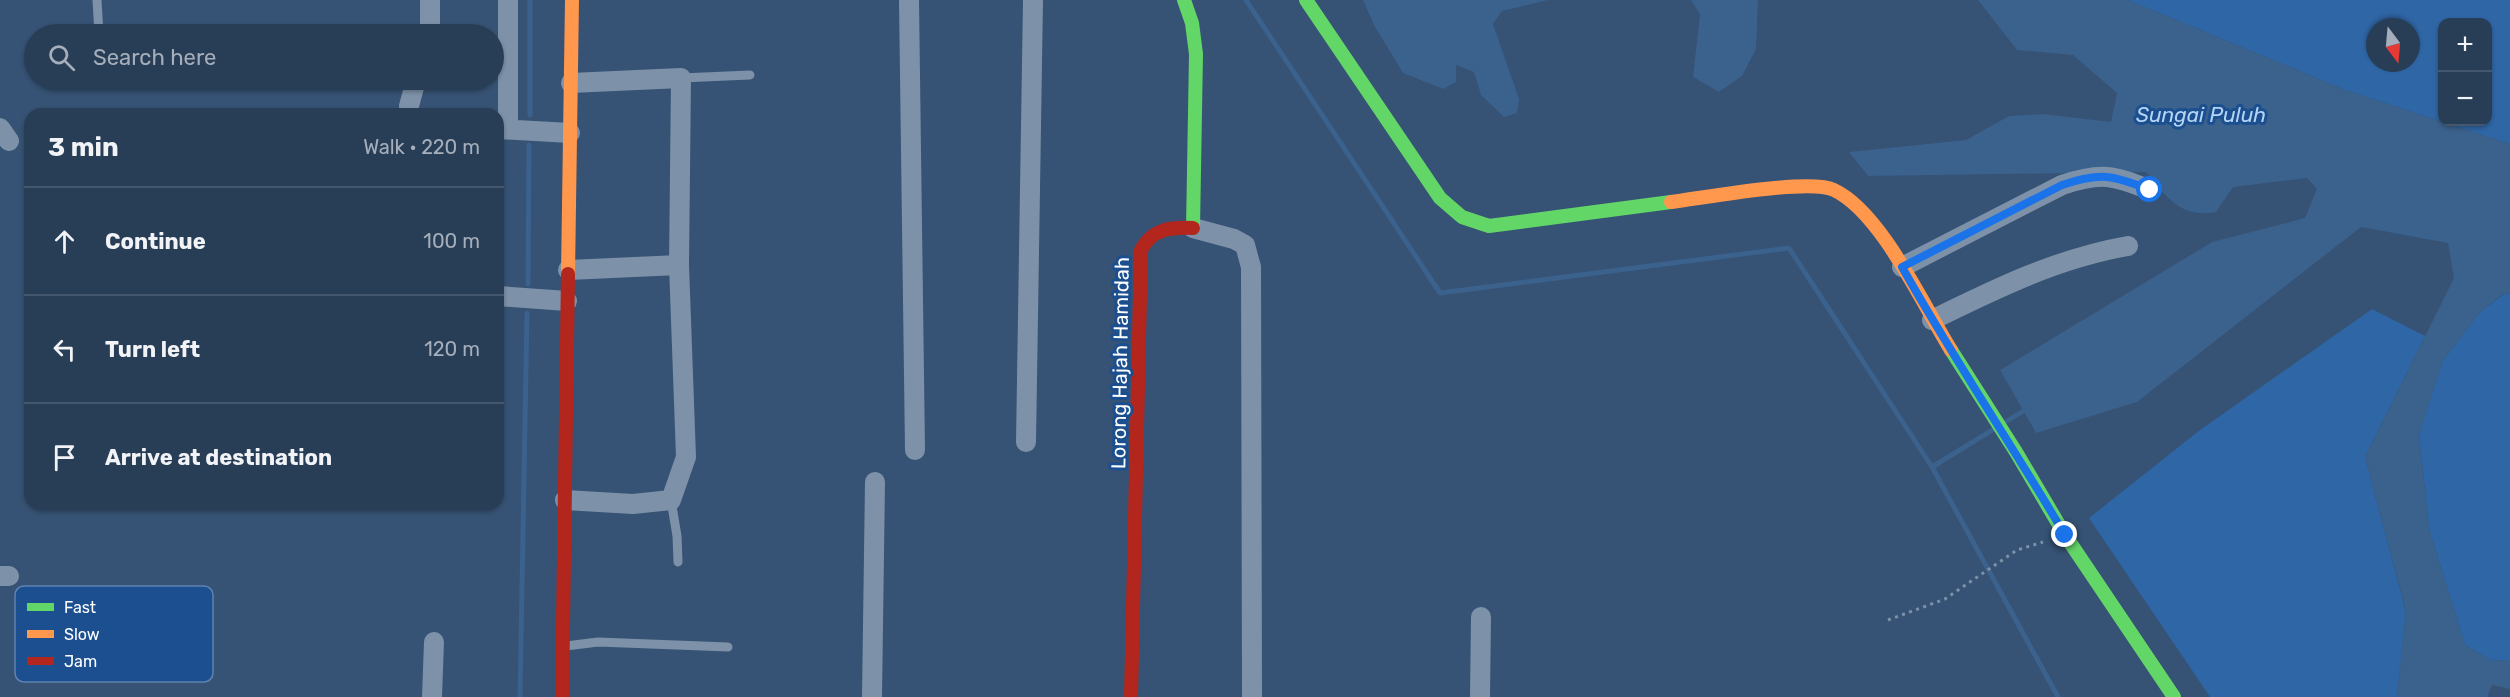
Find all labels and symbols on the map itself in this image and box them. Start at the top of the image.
north arrow [2366,18,2420,72]
water label: Sungai Puluh [2136,102,2266,127]
route start [2136,176,2162,202]
street label: Lorong Hajah Hamidah [1106,257,1134,469]
route end [2051,521,2077,547]
legend [15,586,213,682]
text: Fast [64,598,96,617]
text: Slow [64,625,100,644]
text: Jam [64,652,97,671]

